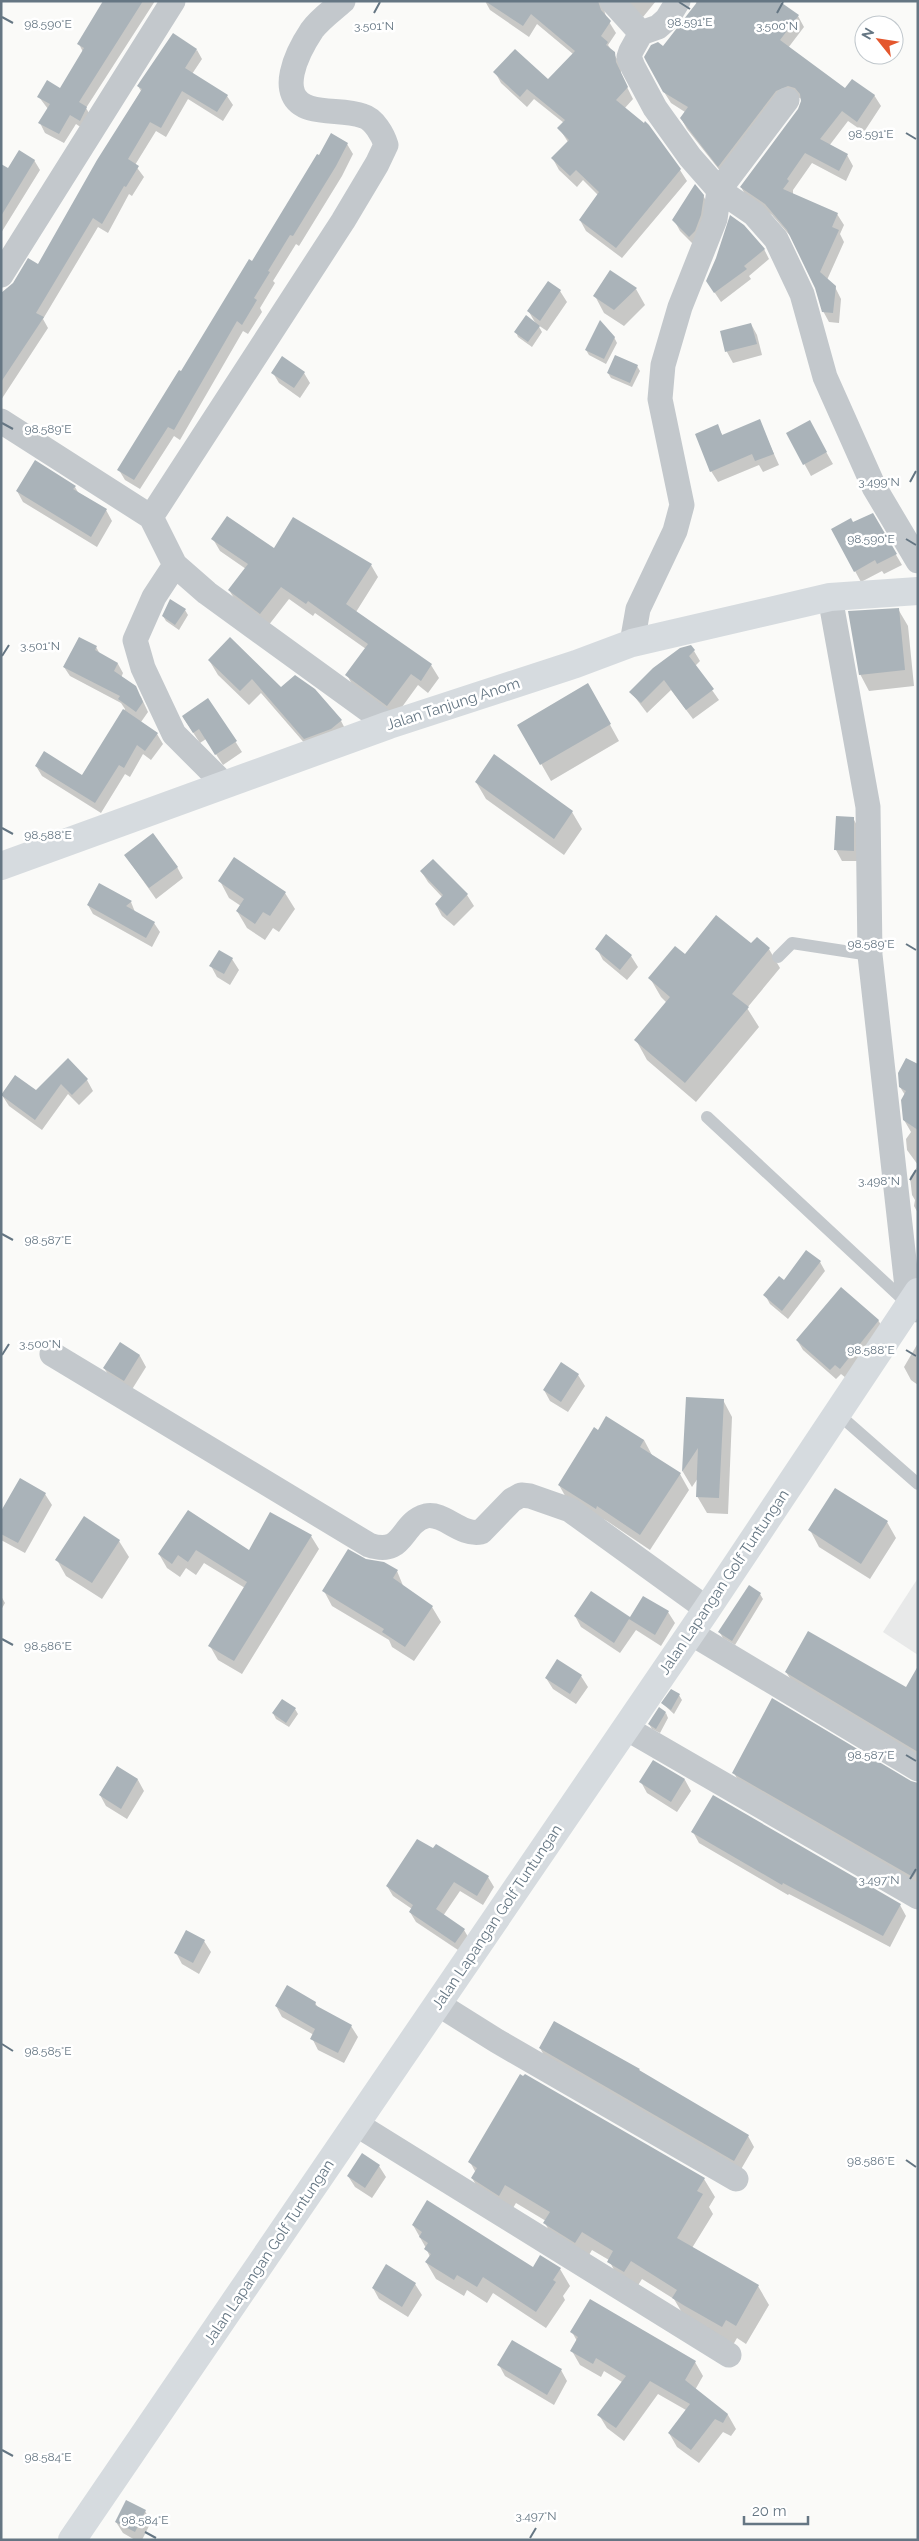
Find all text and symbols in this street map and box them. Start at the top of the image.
text: 98.591°E [667,15,713,29]
north arrow [854,15,904,65]
text: 98.590°E [24,17,72,31]
text: 3.501°N [354,19,394,33]
text: 3.500°N [756,19,798,33]
text: N [858,25,877,42]
text: 98.591°E [848,127,894,141]
text: 98.589°E [24,422,72,436]
text: 3.499°N [858,475,900,489]
text: 98.590°E [847,532,895,546]
text: 3.501°N [20,639,60,653]
street label: Jalan Tanjung Anom [384,674,522,734]
text: 98.588°E [24,828,72,842]
text: 98.589°E [847,937,895,951]
text: 3.498°N [858,1174,900,1188]
text: 98.587°E [25,1233,72,1247]
text: 3.500°N [19,1337,61,1351]
text: 98.588°E [847,1343,895,1357]
street label: Jalan Lapangan Golf Tuntungan [655,1486,793,1678]
text: 98.586°E [24,1639,72,1653]
text: 98.587°E [848,1748,895,1762]
street label: Jalan Lapangan Golf Tuntungan [428,1821,566,2013]
text: 3.497°N [858,1873,900,1887]
text: 98.585°E [24,2044,72,2058]
text: 98.586°E [847,2154,895,2168]
street label: Jalan Lapangan Golf Tuntungan [200,2156,338,2348]
text: 98.584°E [25,2450,71,2464]
scale bar [744,2494,808,2526]
text: 20 m [752,2502,787,2520]
text: 3.497°N [515,2509,557,2523]
text: 98.584°E [122,2513,168,2527]

